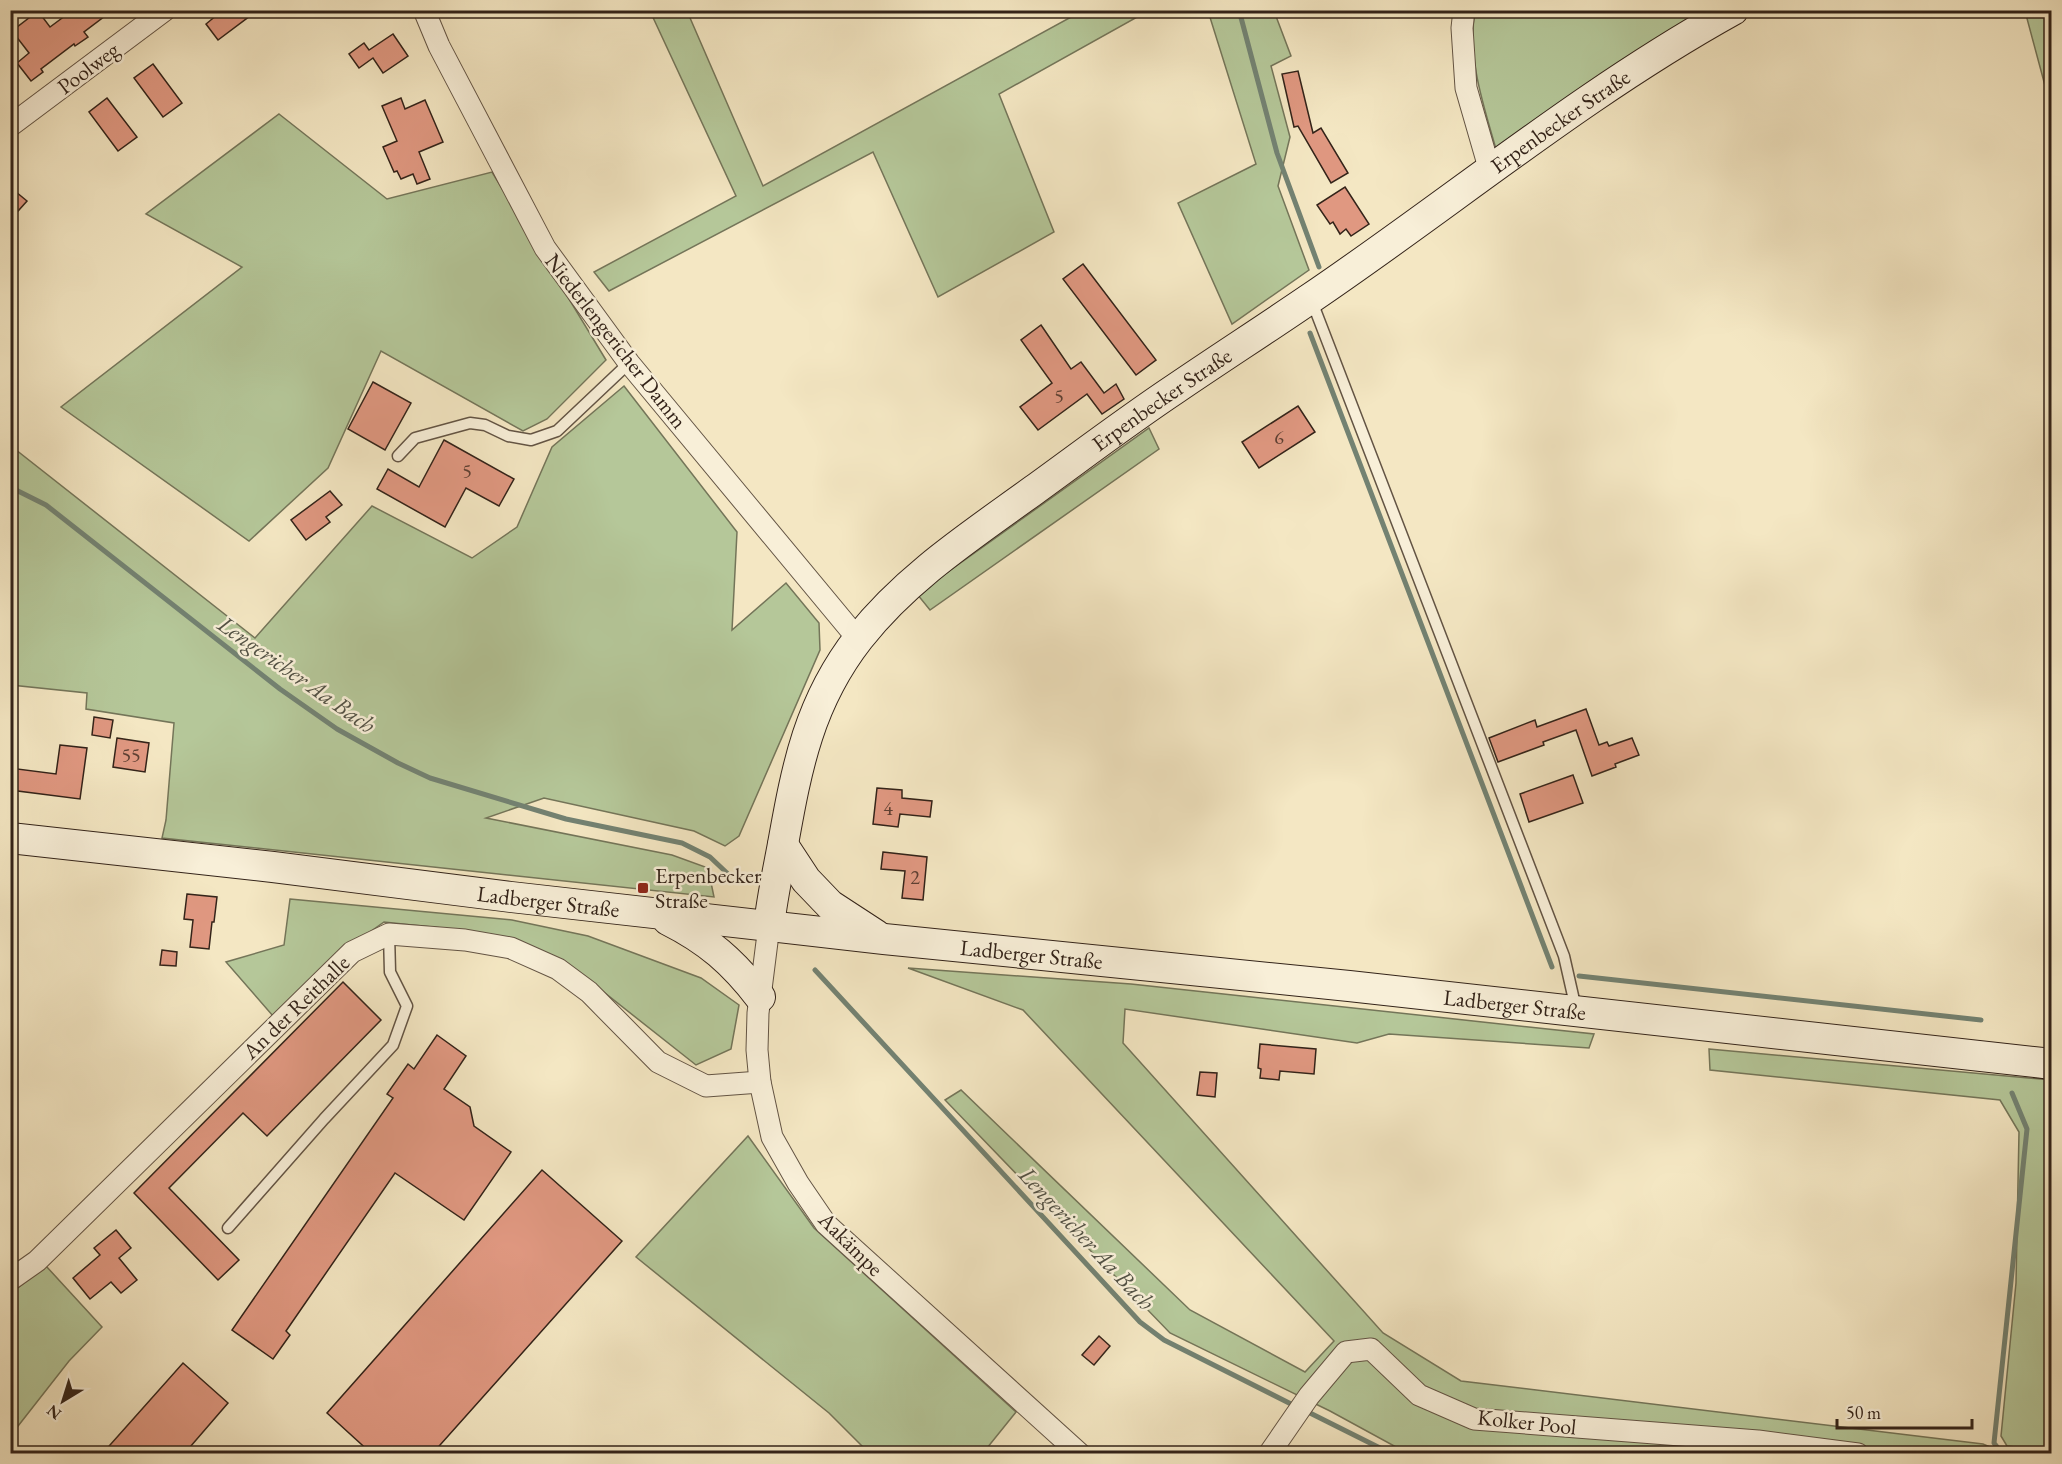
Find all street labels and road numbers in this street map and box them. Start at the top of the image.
street label: Poolweg [51,35,125,101]
street label: Erpenbecker Straße [1484,62,1636,180]
street label: Niederlengericher Damm [538,247,694,435]
street label: Erpenbecker Straße [1086,340,1237,458]
street label: Ladberger Straße [475,878,621,924]
street label: Ladberger Straße [959,932,1104,976]
street label: An der Reithalle [235,948,356,1066]
street label: Ladberger Straße [1442,982,1588,1027]
street label: Aakämpe [812,1205,890,1283]
street label: Kolker Pool [1476,1402,1578,1442]

